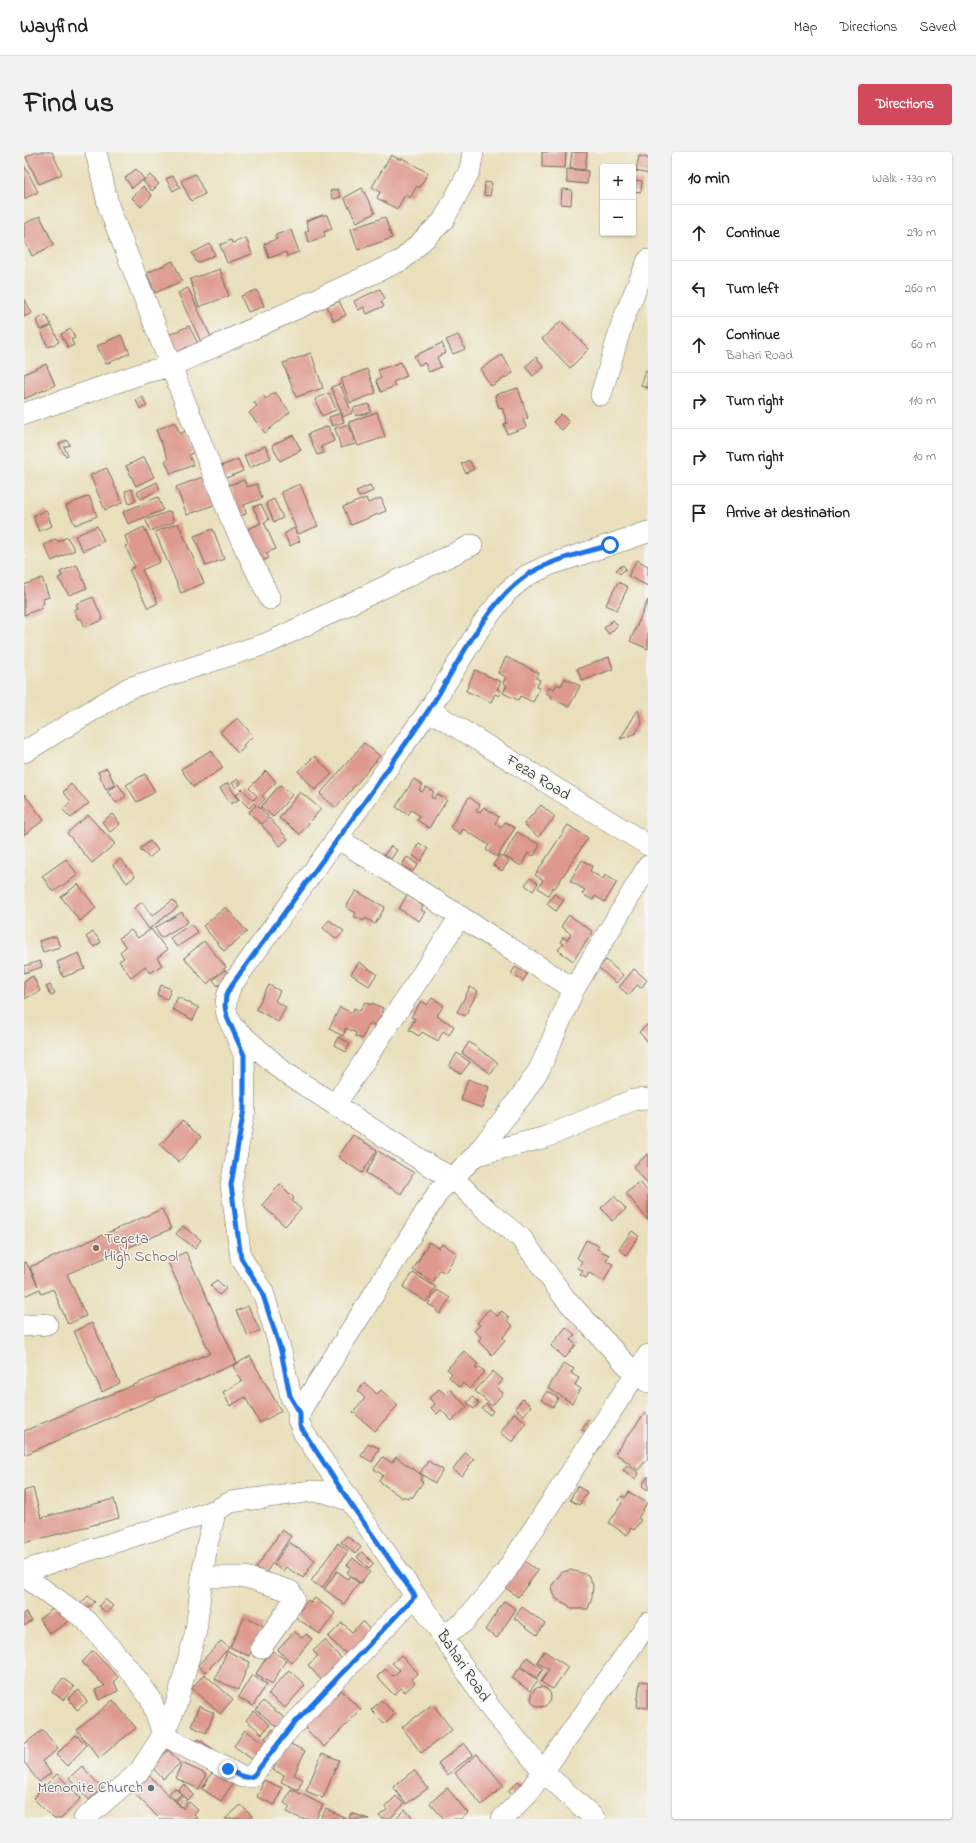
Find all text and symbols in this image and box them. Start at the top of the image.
text: Wayfind [20,14,88,41]
text: Map [794,17,817,38]
text: Directions [839,17,897,38]
text: Saved [919,17,956,38]
text: Find us [24,84,114,125]
button: Directions [858,84,952,125]
map controls [600,164,636,236]
button: + [600,164,636,200]
text: 10 min [688,166,730,191]
text: Walk · 730 m [872,169,936,188]
button: − [600,200,636,236]
icon: ahead [688,222,710,244]
text: Continue [726,222,780,244]
text: 290 m [907,223,936,242]
icon: left [688,278,710,300]
text: Turn left [726,278,779,300]
text: 260 m [905,279,936,298]
text: Continue [726,324,780,346]
icon: ahead [688,334,710,356]
text: 60 m [911,335,936,354]
text: Bahari Road [726,346,793,365]
icon: right [688,390,710,412]
text: Turn right [726,390,784,412]
text: 110 m [909,391,936,410]
icon: right [688,446,710,468]
text: Turn right [726,446,784,468]
text: 10 m [913,447,936,466]
icon: arrive [688,502,710,524]
text: Arrive at destination [726,502,850,524]
route start [601,536,619,554]
street label: Feza Road [500,748,575,807]
place label: Tegeta High School [104,1227,178,1269]
marker: Tegeta High School [91,1243,101,1253]
street label: Bahari Road [429,1624,496,1707]
route end [219,1760,237,1778]
place label: Menonite Church [37,1776,143,1800]
marker: Menonite Church [146,1783,156,1793]

